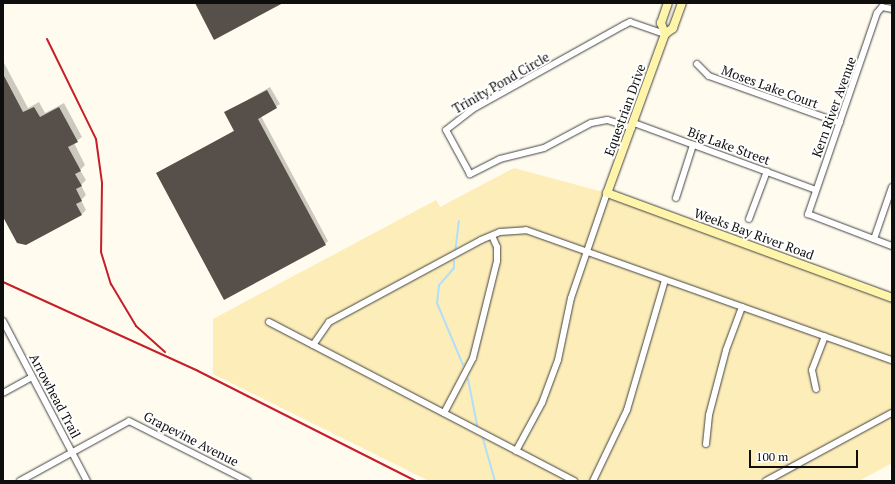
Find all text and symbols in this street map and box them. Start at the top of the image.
street label: Trinity Pond Circle [450,49,552,117]
street label: Kern River Avenue [809,55,859,159]
street label: Equestrian Drive [601,62,649,158]
street label: Moses Lake Court [719,62,821,112]
street label: Big Lake Street [686,124,772,168]
street label: Weeks Bay River Road [692,205,816,263]
street label: Arrowhead Trail [26,351,84,441]
street label: Grapevine Avenue [141,408,241,470]
scale bar [751,442,860,468]
text: 100 m [756,449,788,464]

